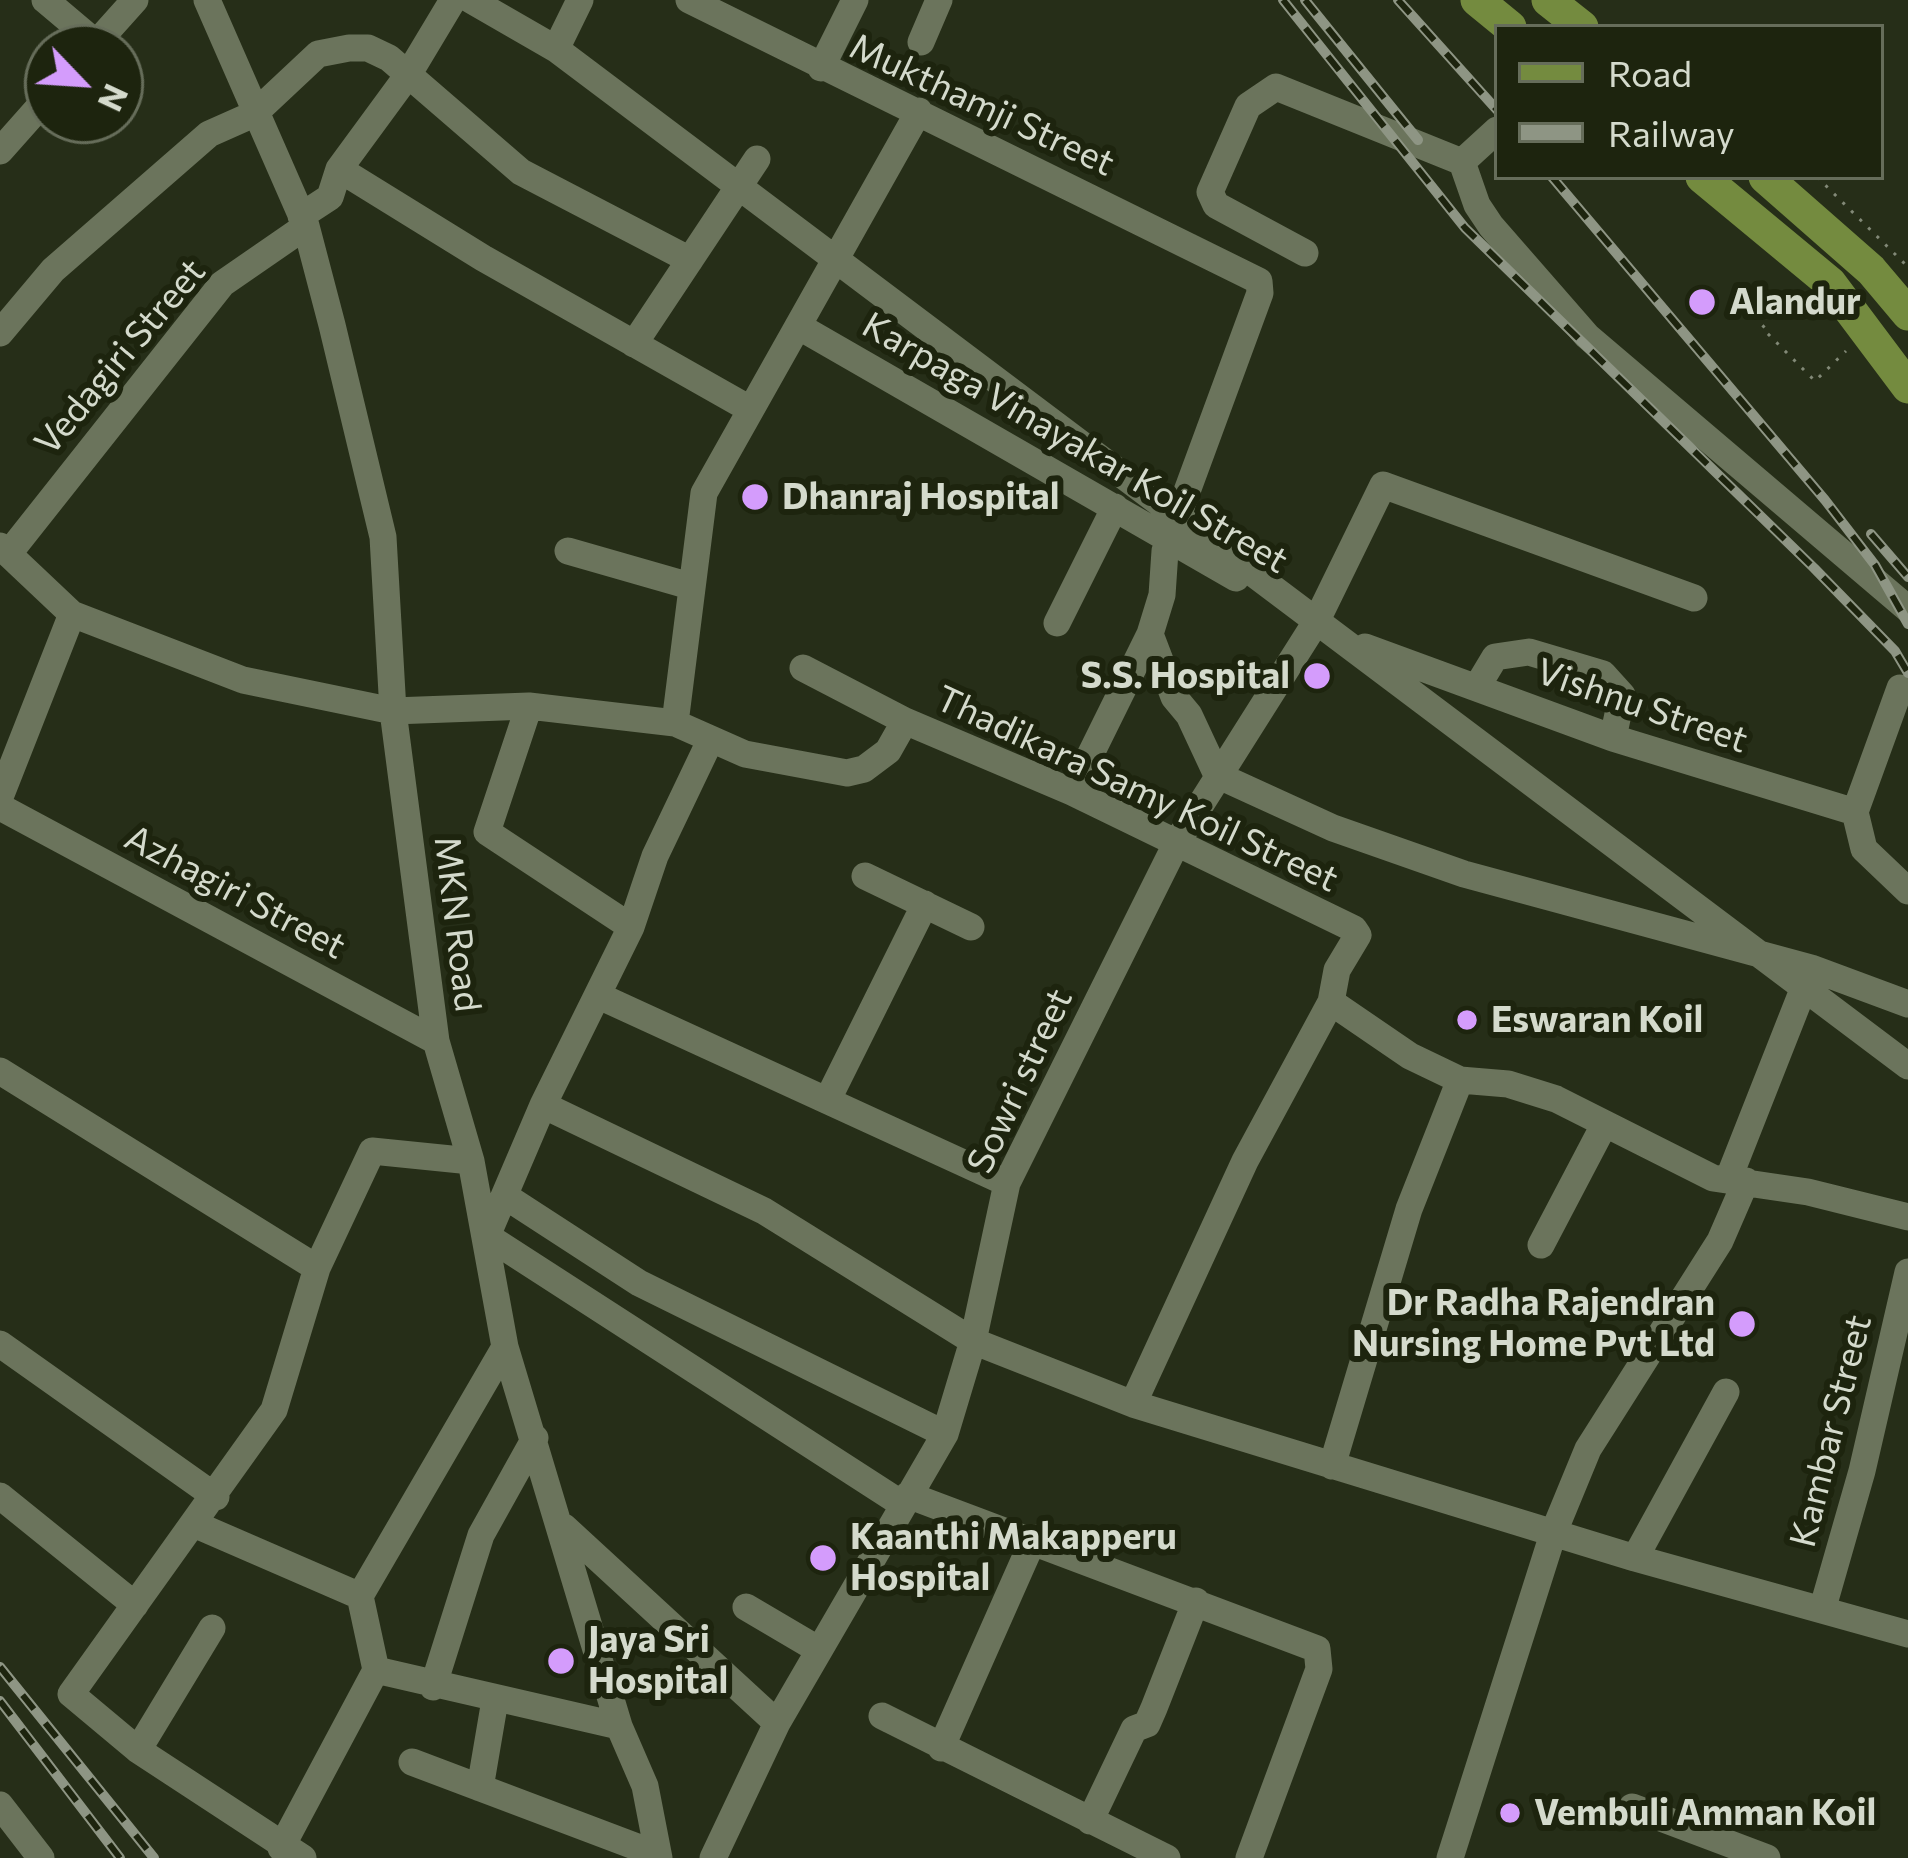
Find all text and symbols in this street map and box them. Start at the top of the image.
north arrow [24,24,144,144]
legend [1494,24,1884,180]
street label: Mukthamji Street [843,25,1121,185]
text: Road [1608,50,1692,94]
text: N [91,78,138,118]
text: Railway [1608,110,1735,154]
street label: Vedagiri Street [26,250,214,464]
place label: Alandur [1729,280,1861,324]
marker: Alandur [1686,286,1718,318]
street label: Karpaga Vinayakar Koil Street [855,303,1295,583]
place label: Dhanraj Hospital [782,475,1060,519]
marker: Dhanraj Hospital [739,481,771,513]
street label: Vishnu Street [1531,650,1753,762]
place label: S.S. Hospital [1081,654,1290,698]
marker: S.S. Hospital [1301,660,1333,692]
street label: Thadikara Samy Koil Street [929,677,1345,901]
street label: Azhagiri Street [117,816,353,968]
street label: MKN Road [425,834,489,1014]
street label: Sowri street [958,982,1082,1180]
place label: Eswaran Koil [1491,998,1703,1042]
marker: Eswaran Koil [1454,1007,1480,1033]
place label: Dr Radha Rajendran Nursing Home Pvt Ltd [1352,1281,1715,1366]
marker: Dr Radha Rajendran Nursing Home Pvt Ltd [1726,1308,1758,1340]
street label: Kambar Street [1781,1311,1881,1551]
place label: Kaanthi Makapperu Hospital [850,1515,1177,1600]
marker: Kaanthi Makapperu Hospital [807,1542,839,1574]
place label: Jaya Sri Hospital [588,1618,728,1703]
marker: Jaya Sri Hospital [545,1645,577,1677]
place label: Vembuli Amman Koil [1534,1791,1876,1835]
marker: Vembuli Amman Koil [1497,1800,1523,1826]

